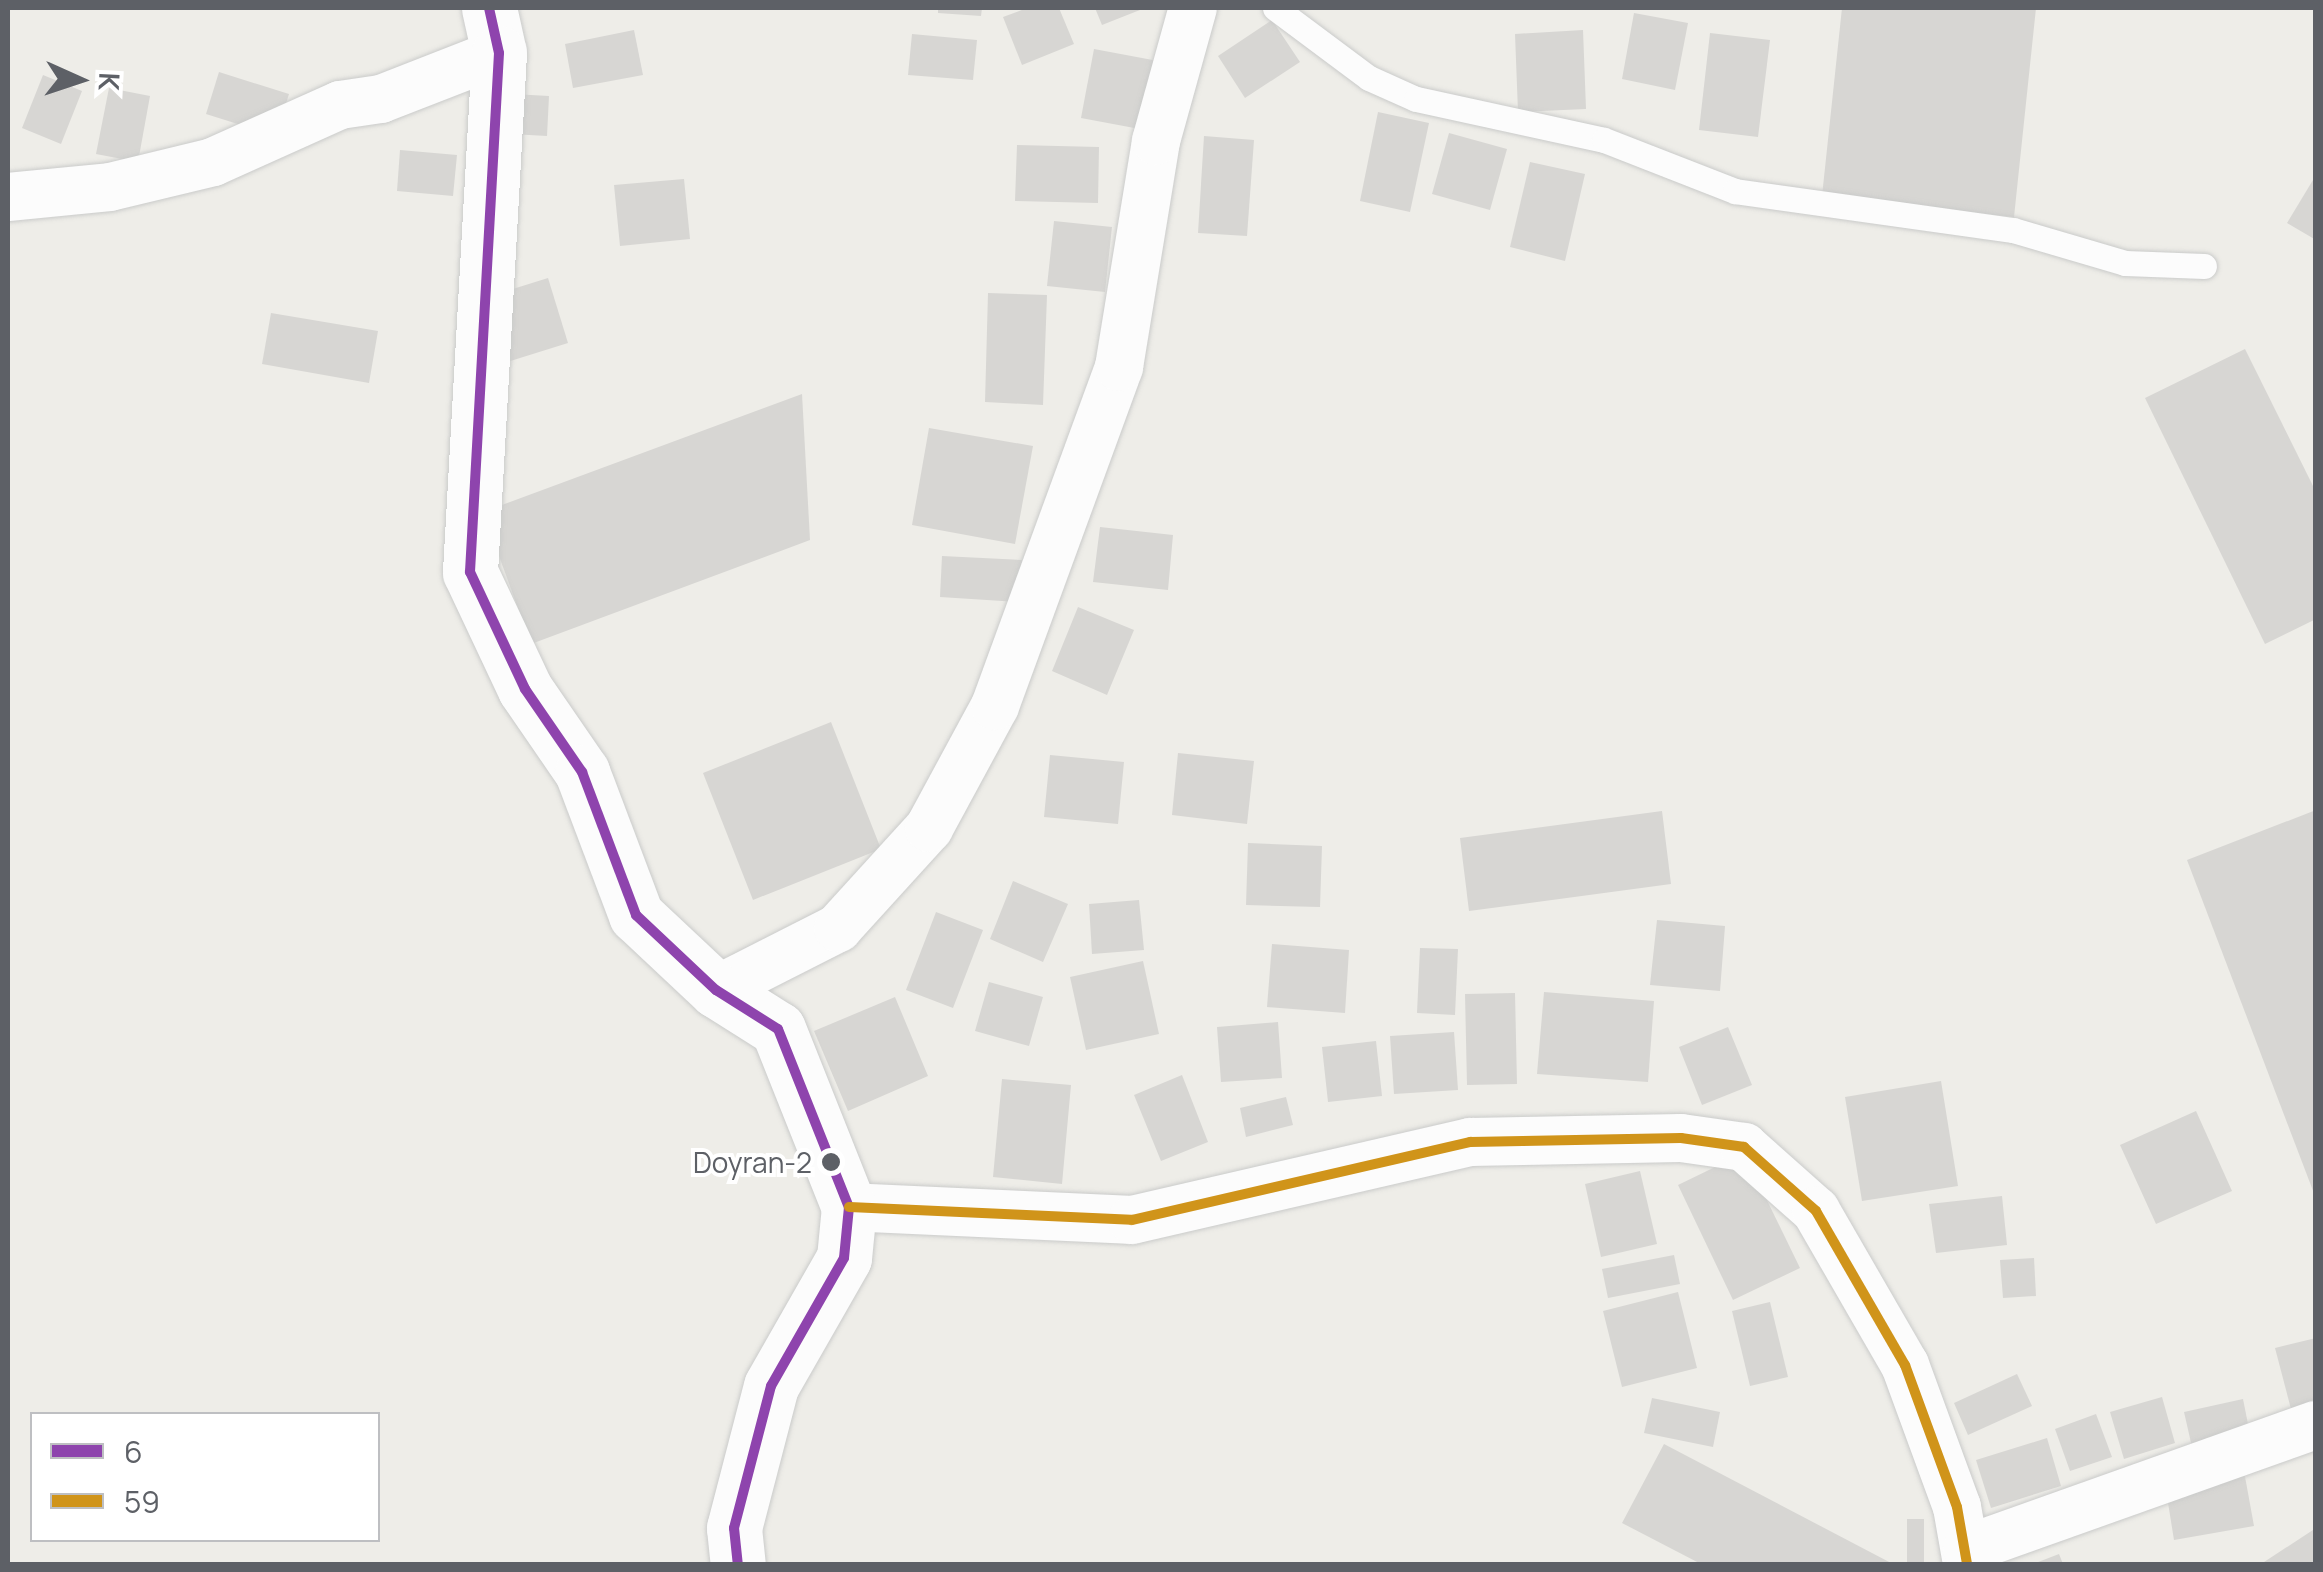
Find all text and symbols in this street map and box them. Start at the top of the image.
north arrow [30,30,130,130]
text: K [91,72,129,92]
place label: Doyran-2 [693,1145,812,1179]
marker: Doyran-2 [821,1152,841,1172]
legend [30,1412,380,1542]
text: 6 [124,1431,143,1472]
text: 59 [124,1481,160,1522]

